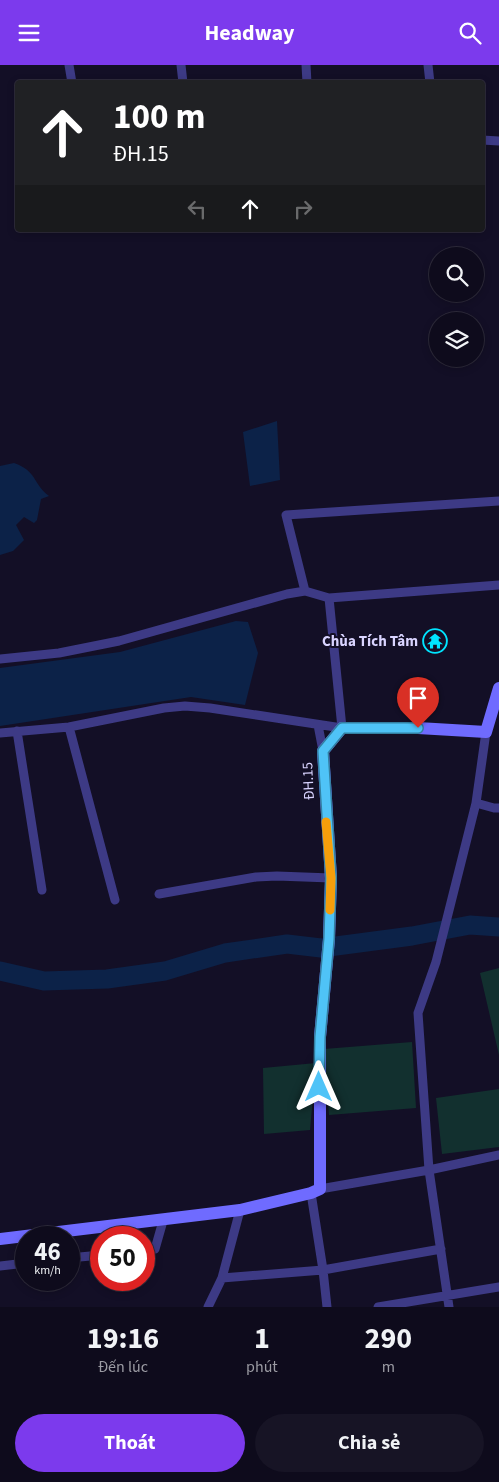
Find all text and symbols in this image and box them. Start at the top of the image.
text: Headway [204,17,295,49]
icon: menu [15,19,43,47]
icon: search [456,19,484,47]
text: 100 m [113,92,205,142]
icon: ahead [30,100,95,165]
text: ĐH.15 [113,138,169,170]
icon: left [183,195,211,223]
icon: ahead [236,195,264,223]
icon: right [289,195,317,223]
map controls [429,247,484,367]
button: search [429,247,484,302]
button: layers [429,312,484,367]
temple icon: Chùa Tích Tâm [422,628,448,654]
place label: Chùa Tích Tâm [322,631,418,652]
pin [397,677,439,728]
icon: arrive [404,684,432,712]
street label: ĐH.15 [297,761,320,800]
position arrow [292,1060,344,1112]
speed limit sign: 50 [90,1226,155,1291]
text: 46 [34,1234,61,1270]
text: km/h [34,1262,61,1279]
text: 19:16 [87,1317,159,1360]
text: 1 [254,1317,270,1360]
text: 290 [365,1317,412,1360]
text: Đến lúc [98,1356,148,1378]
text: phút [246,1356,278,1378]
text: m [382,1356,395,1378]
button: Thoát [15,1414,245,1472]
button: Chia sẻ [255,1414,484,1472]

